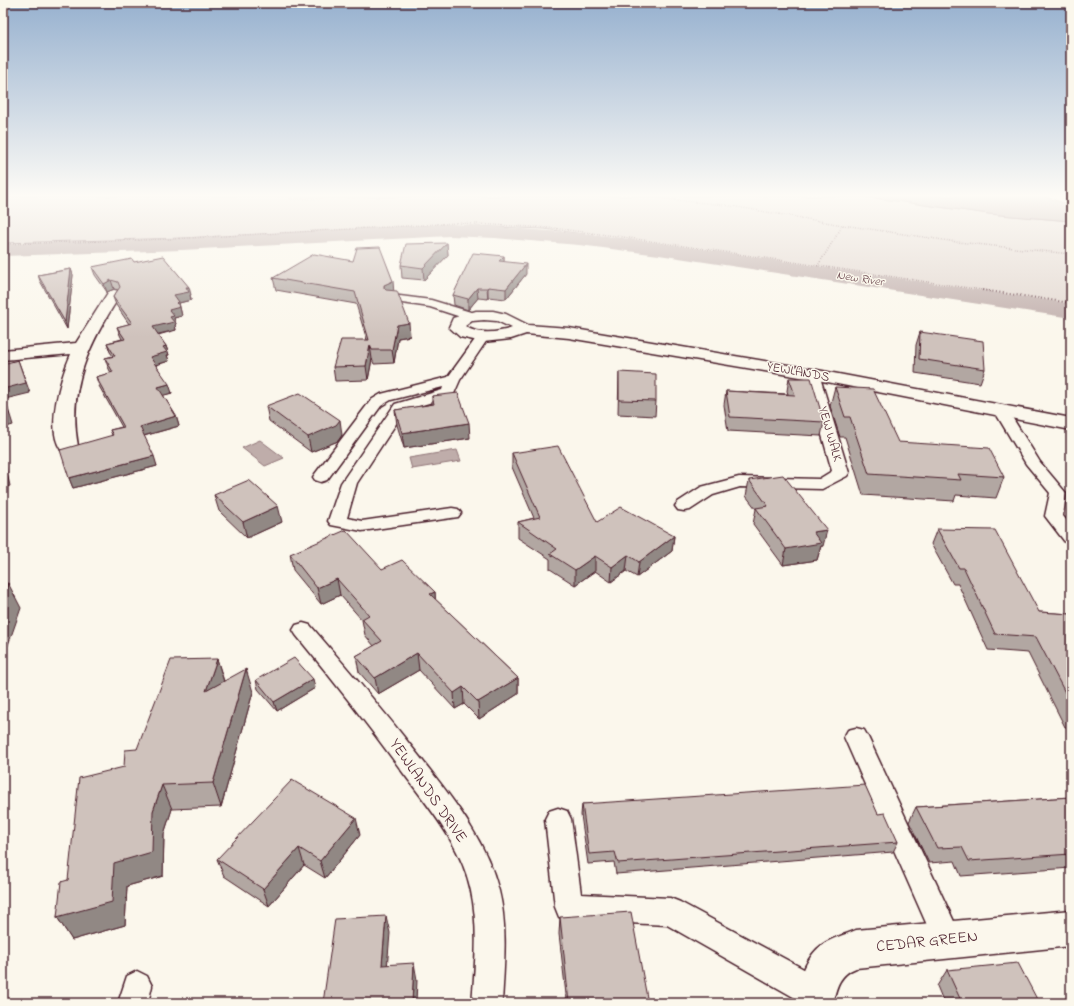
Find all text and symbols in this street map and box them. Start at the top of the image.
water label: New River [835,266,886,292]
street label: YEWLANDS [765,357,831,387]
street label: YEW WALK [813,404,847,464]
street label: YEWLANDS DRIVE [383,734,473,848]
street label: CEDAR GREEN [875,925,979,959]

